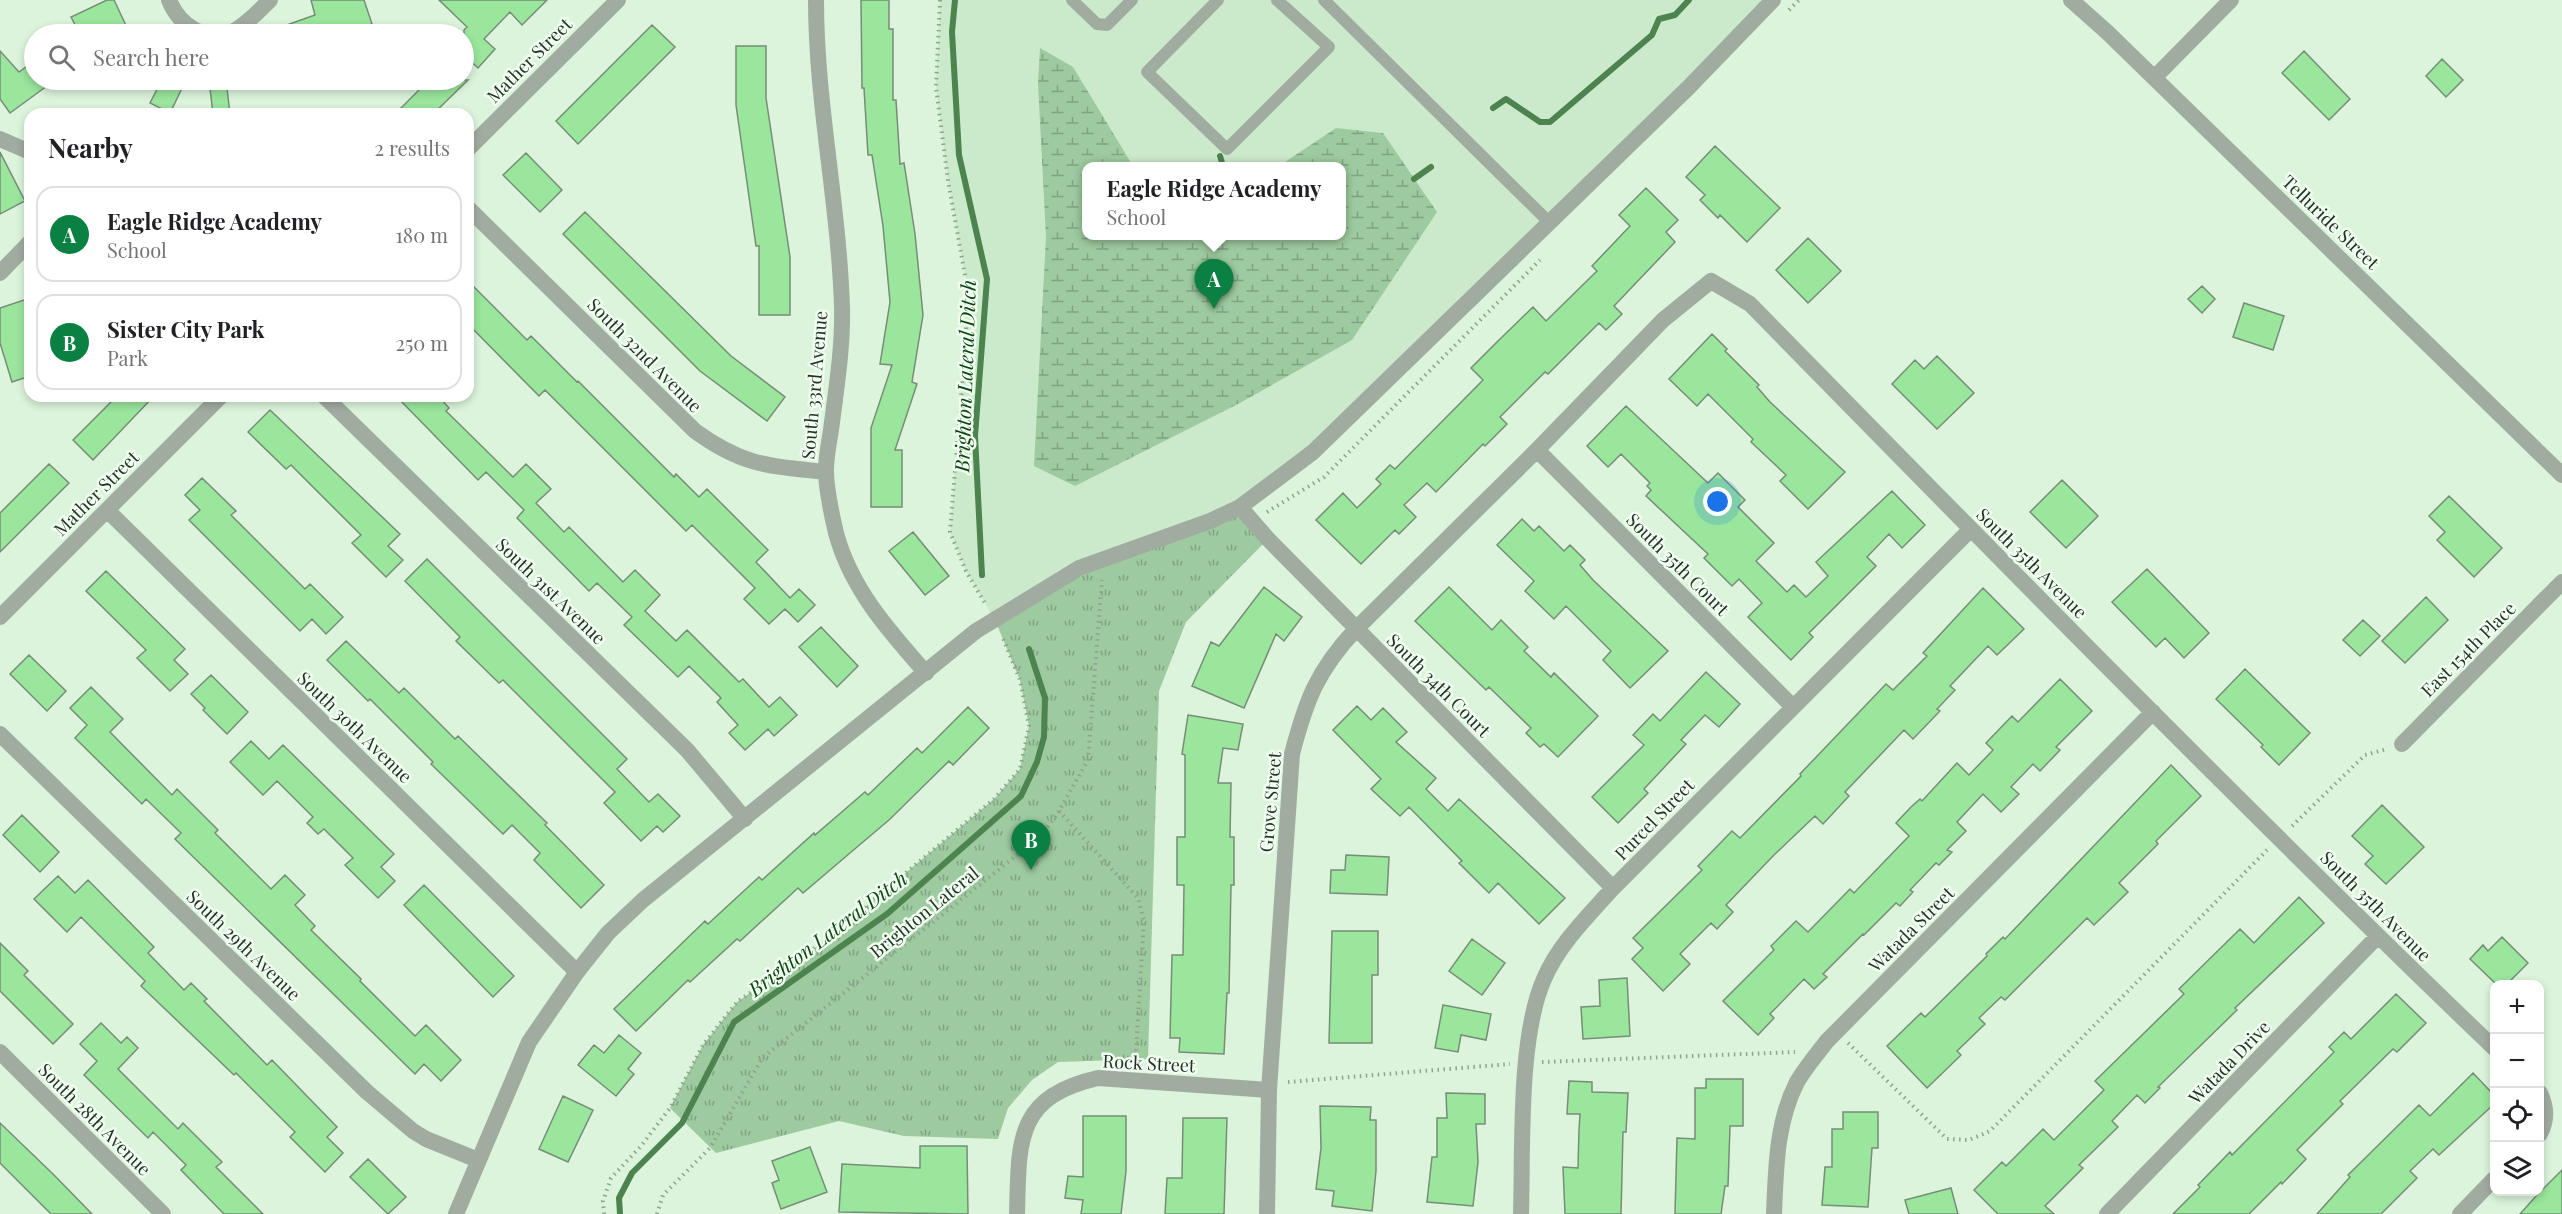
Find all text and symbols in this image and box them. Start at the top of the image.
street label: Mather Street [481,12,577,108]
search box [24,24,474,90]
icon: search [45,41,78,74]
text: Search here [93,42,209,72]
text: Nearby [48,130,133,165]
text: 2 results [375,134,450,161]
popup [1082,162,1346,240]
street label: Telluride Street [2277,170,2385,275]
text: Eagle Ridge Academy [1106,173,1322,203]
text: School [1106,203,1166,230]
text: Eagle Ridge Academy [107,206,322,236]
text: A [63,221,76,248]
text: 180 m [395,221,448,248]
text: School [107,236,167,263]
pin: A [1194,260,1234,309]
water label: Brighton Lateral Ditch [947,279,981,474]
street label: South 32nd Avenue [583,293,707,417]
street label: South 33rd Avenue [796,310,832,460]
text: Sister City Park [107,314,264,344]
text: B [63,329,76,356]
text: 250 m [395,329,448,356]
text: Park [107,344,148,371]
street label: Mather Street [48,445,144,541]
your location [1703,487,1732,516]
street label: South 35th Avenue [1971,502,2093,624]
street label: South 35th Court [1622,508,1735,621]
street label: South 31st Avenue [491,532,611,650]
street label: East 154th Place [2415,596,2521,702]
street label: South 34th Court [1382,628,1496,742]
street label: South 30th Avenue [292,666,418,788]
street label: Grove Street [1254,750,1286,853]
street label: Purcel Street [1609,773,1699,865]
pin: B [1012,820,1050,870]
street label: South 35th Avenue [2315,845,2437,967]
street label: Brighton Lateral [865,861,983,963]
water label: Brighton Lateral Ditch [741,864,912,1002]
street label: Watada Street [1862,881,1959,978]
street label: South 29th Avenue [182,884,306,1006]
map controls [2490,980,2544,1196]
button: + [2490,980,2544,1034]
street label: Watada Drive [2182,1015,2275,1110]
button: − [2490,1034,2544,1088]
street label: Rock Street [1102,1049,1197,1077]
street label: South 28th Avenue [34,1058,156,1180]
button: locate [2490,1088,2544,1142]
button: layers [2490,1142,2544,1196]

